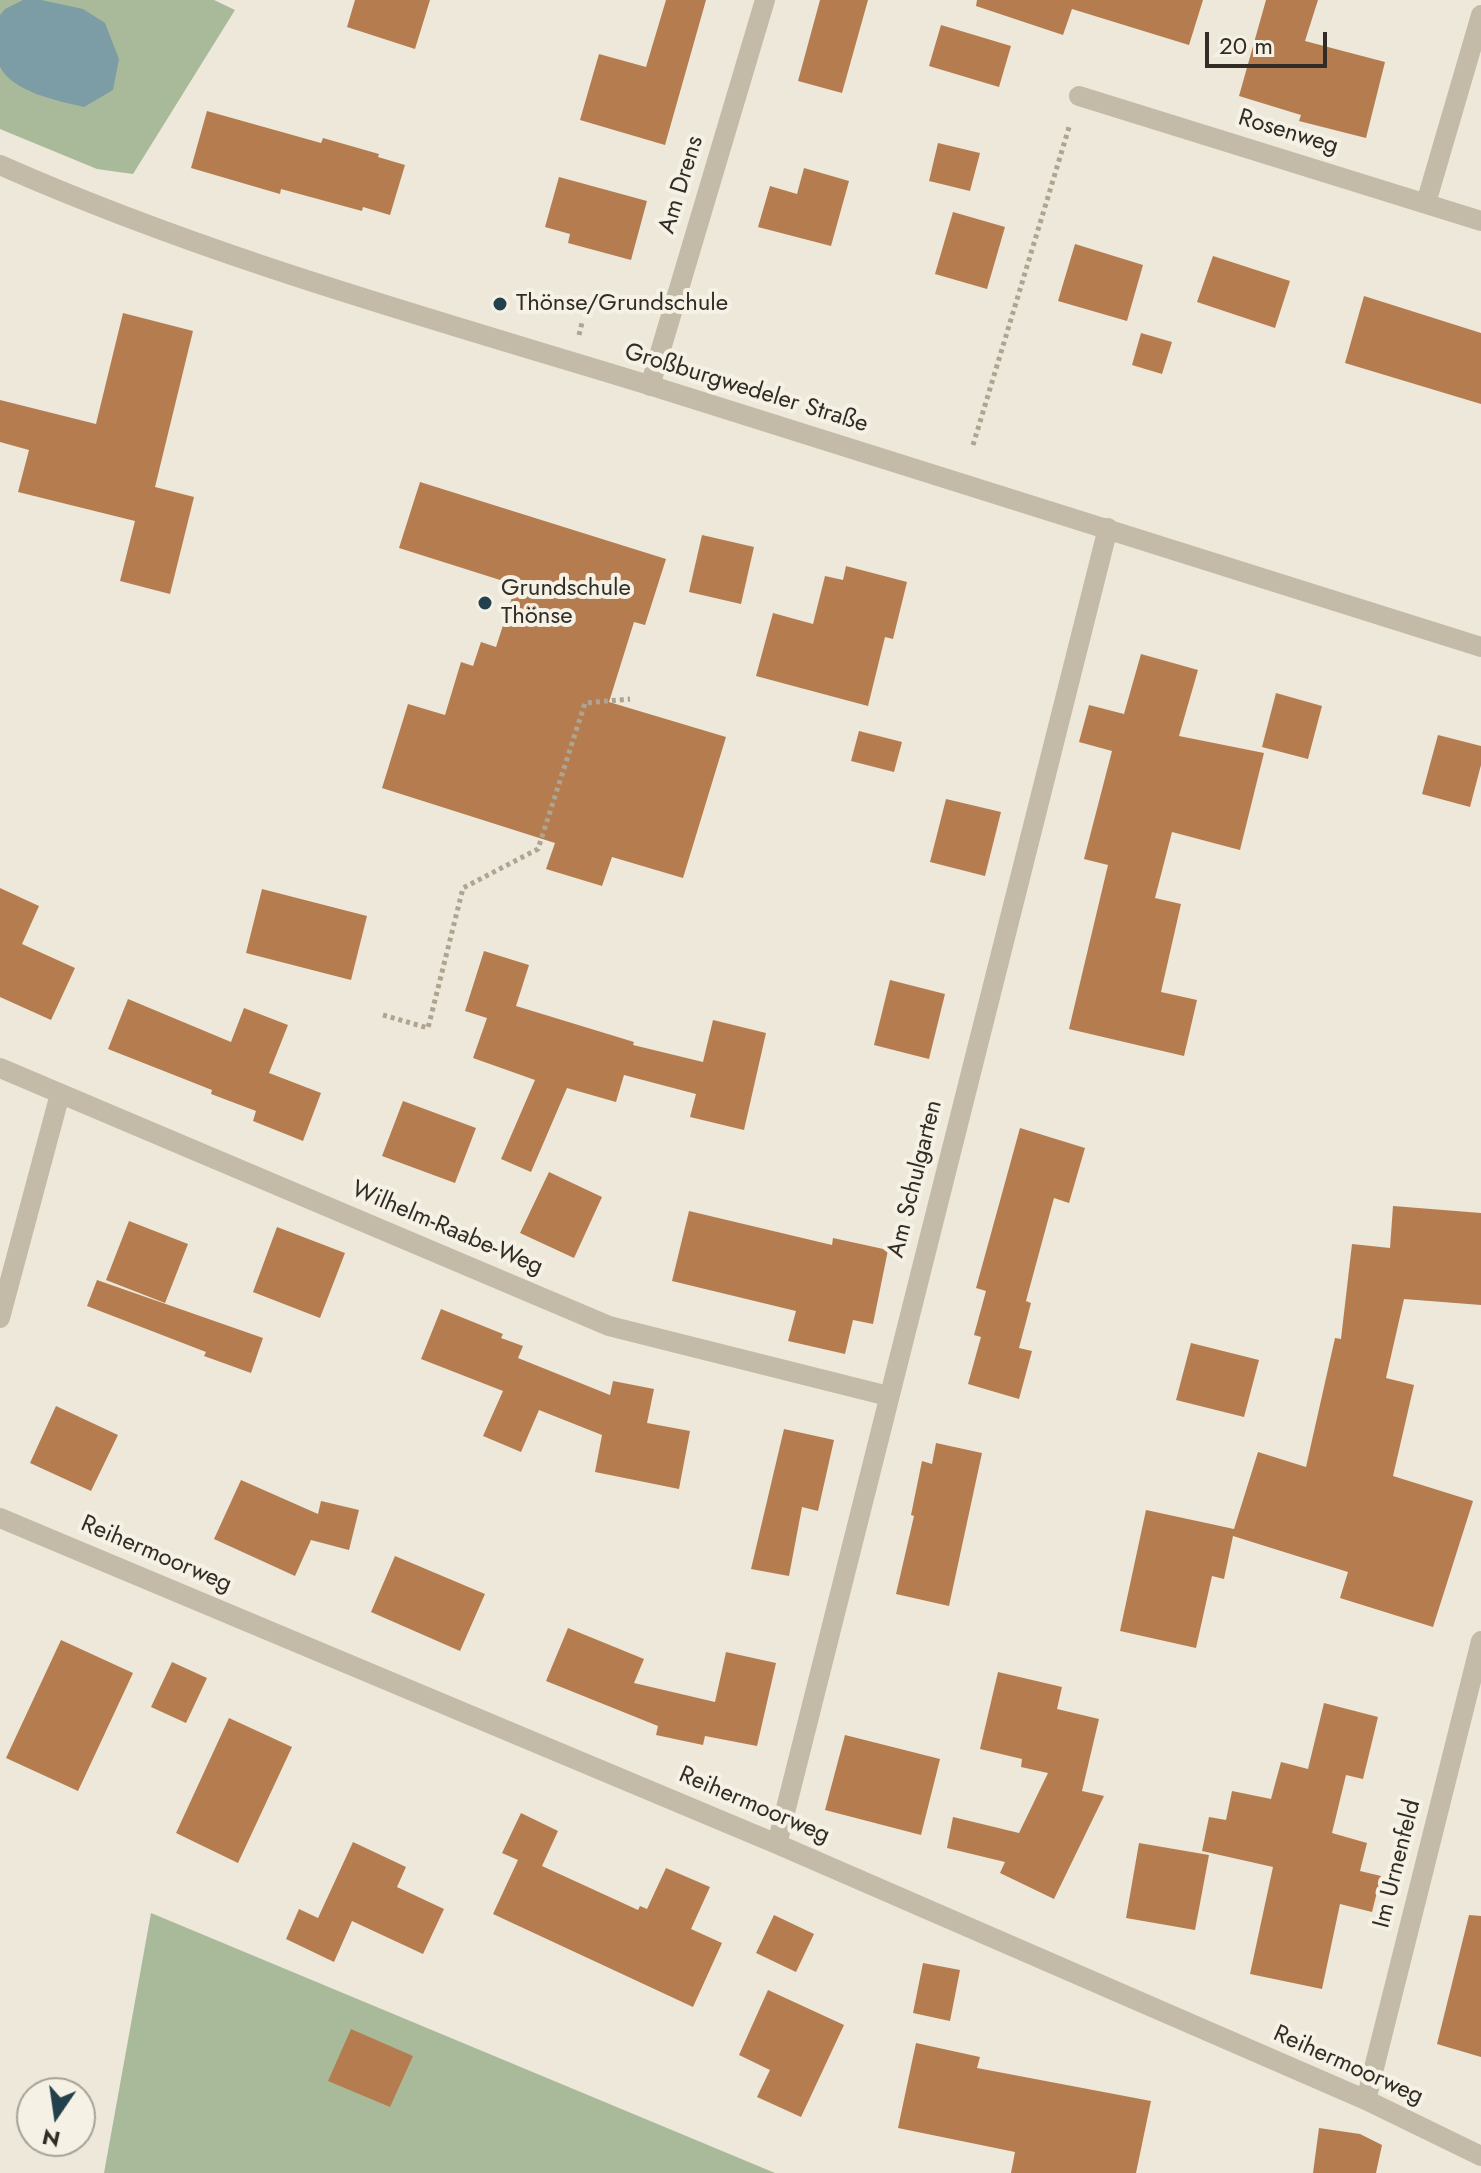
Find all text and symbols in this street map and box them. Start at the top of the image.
scale bar [1209,16,1331,66]
text: 20 m [1219,28,1273,63]
street label: Rosenweg [1235,104,1341,162]
street label: Am Drens [654,133,710,237]
place label: Thönse/Grundschule [516,290,728,318]
marker: Thönse/Grundschule [491,295,509,313]
street label: Großburgwedeler Straße [621,338,871,440]
place label: Grundschule Thönse [501,575,631,631]
marker: Grundschule Thönse [476,594,494,612]
street label: Am Schulgarten [883,1097,949,1261]
street label: Wilhelm-Raabe-Weg [347,1176,547,1282]
street label: Reihermoorweg [76,1510,236,1600]
street label: Reihermoorweg [674,1761,834,1851]
street label: Im Urnenfeld [1368,1797,1428,1931]
street label: Reihermoorweg [1269,2020,1427,2112]
north arrow [16,2077,96,2157]
text: N [39,2121,63,2156]

